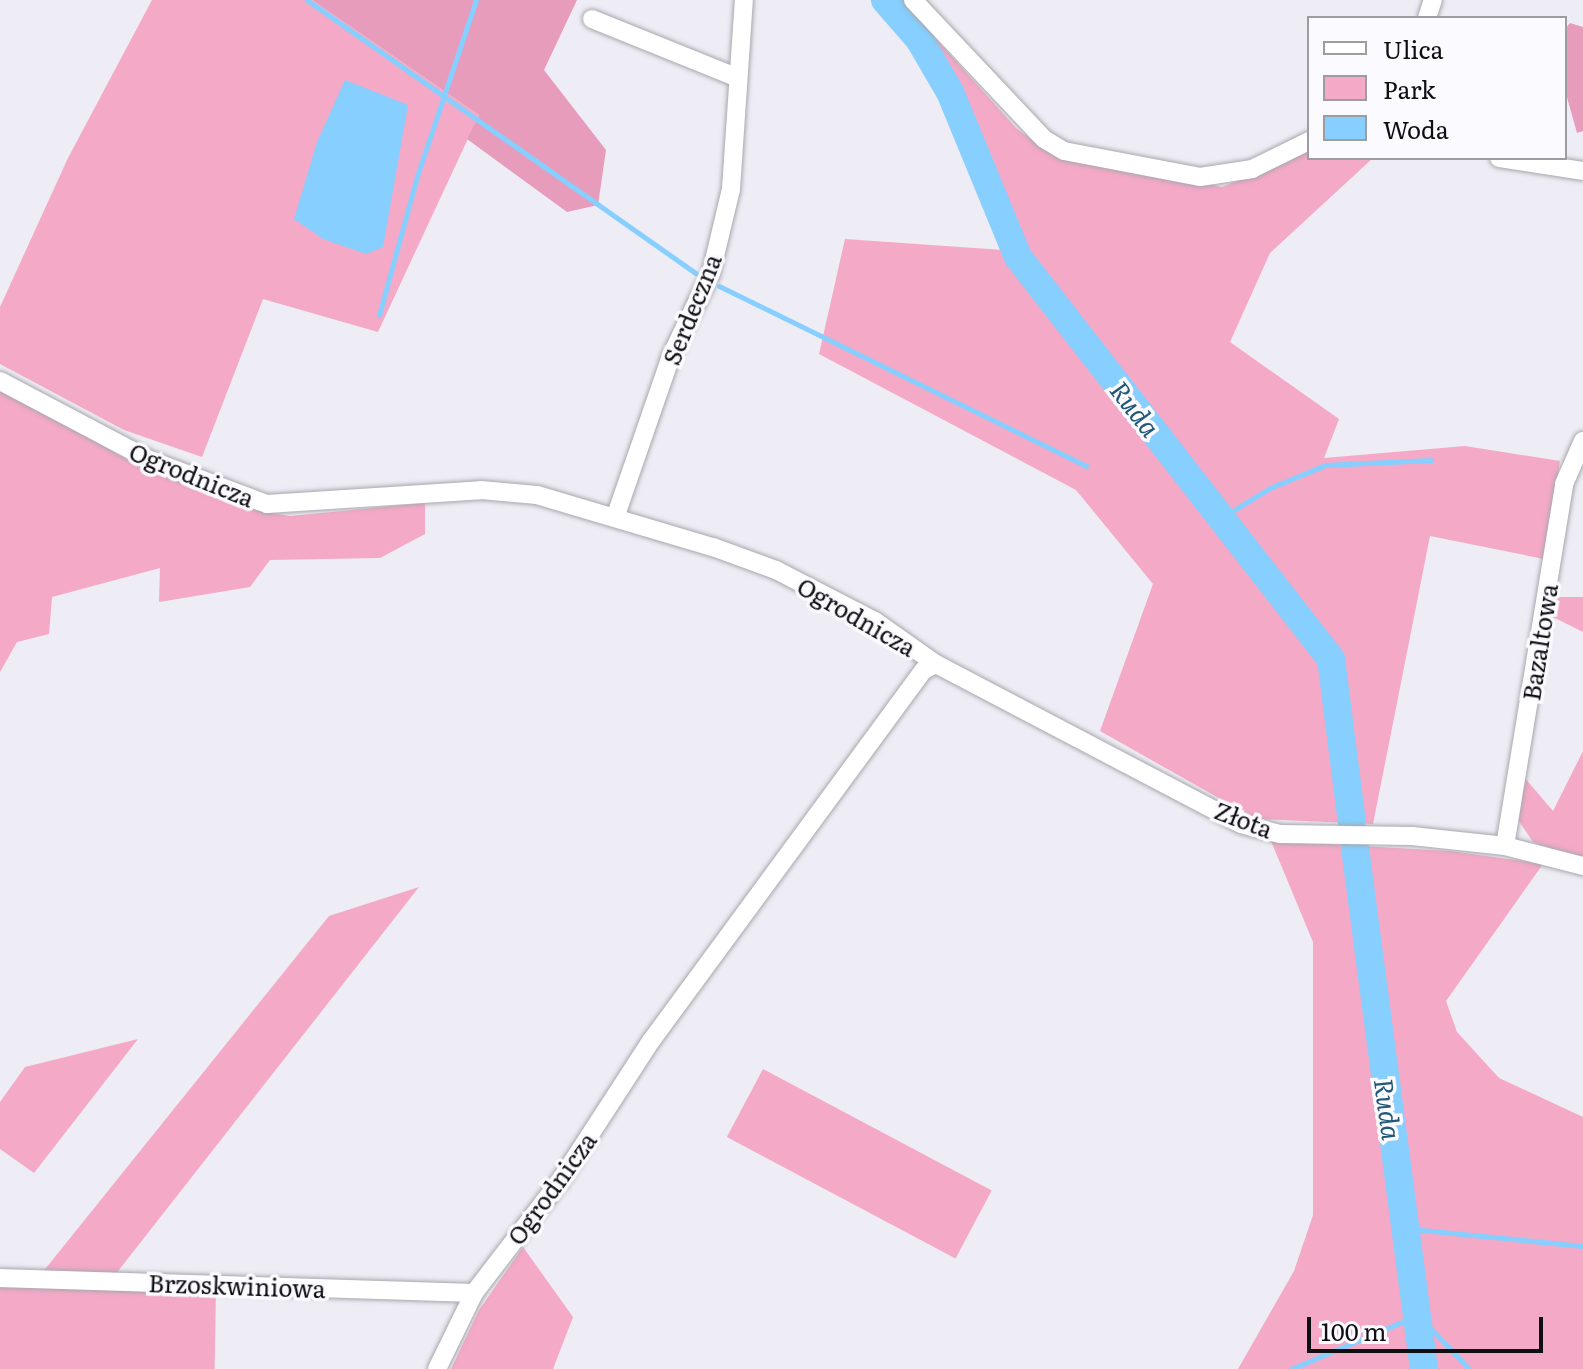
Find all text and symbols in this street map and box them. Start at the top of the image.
legend [1307,16,1567,160]
text: Ulica [1383,31,1443,66]
text: Park [1383,71,1436,106]
text: Woda [1383,111,1449,146]
street label: Serdeczna [656,249,726,369]
water label: Ruda [1105,374,1167,442]
street label: Ogrodnicza [125,436,259,512]
street label: Ogrodnicza [793,571,921,661]
street label: Bazaltowa [1516,582,1562,702]
street label: Złota [1211,795,1277,843]
water label: Ruda [1369,1076,1409,1142]
street label: Ogrodnicza [501,1126,601,1250]
street label: Brzoskwiniowa [148,1268,326,1302]
scale bar [1311,1301,1547,1351]
text: 100 m [1321,1313,1387,1348]

